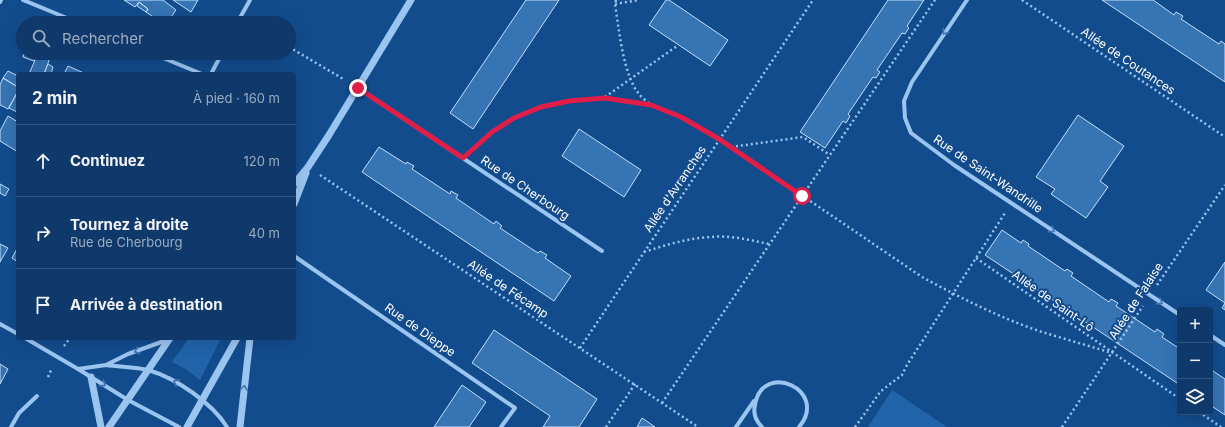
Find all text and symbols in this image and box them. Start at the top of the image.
search box [16,16,296,60]
street label: Allée de Coutances [1078,24,1178,98]
icon: search [30,27,52,49]
one-way arrow [943,28,950,35]
text: Rechercher [62,29,144,48]
route end [349,79,367,97]
text: 2 min [32,88,77,108]
text: À pied · 160 m [193,90,280,106]
street label: Rue de Saint-Wandrille [931,131,1046,216]
street label: Allée d'Avranches [640,143,709,235]
icon: ahead [32,150,54,172]
text: Continuez [70,151,145,170]
street label: Rue de Cherbourg [478,152,572,223]
text: 120 m [244,153,280,169]
route start [793,187,811,205]
text: Tournez à droite [70,215,189,234]
icon: right [32,222,54,244]
text: 40 m [248,225,280,241]
one-way arrow [1047,225,1054,232]
text: Rue de Cherbourg [70,234,182,250]
street label: Allée de Fécamp [465,256,552,321]
street label: Allée de Falaise [1105,259,1166,342]
street label: Allée de Saint-Lô [1009,267,1097,334]
icon: arrive [32,294,54,316]
text: Arrivée à destination [70,295,223,314]
one-way arrow [1156,297,1163,305]
street label: Rue de Dieppe [382,300,459,360]
map controls [1177,307,1213,415]
button: + [1177,307,1213,343]
button: − [1177,343,1213,379]
one-way arrow [134,346,141,355]
one-way arrow [173,379,181,387]
button: layers [1177,379,1213,415]
one-way arrow [99,380,106,387]
one-way arrow [239,385,248,391]

